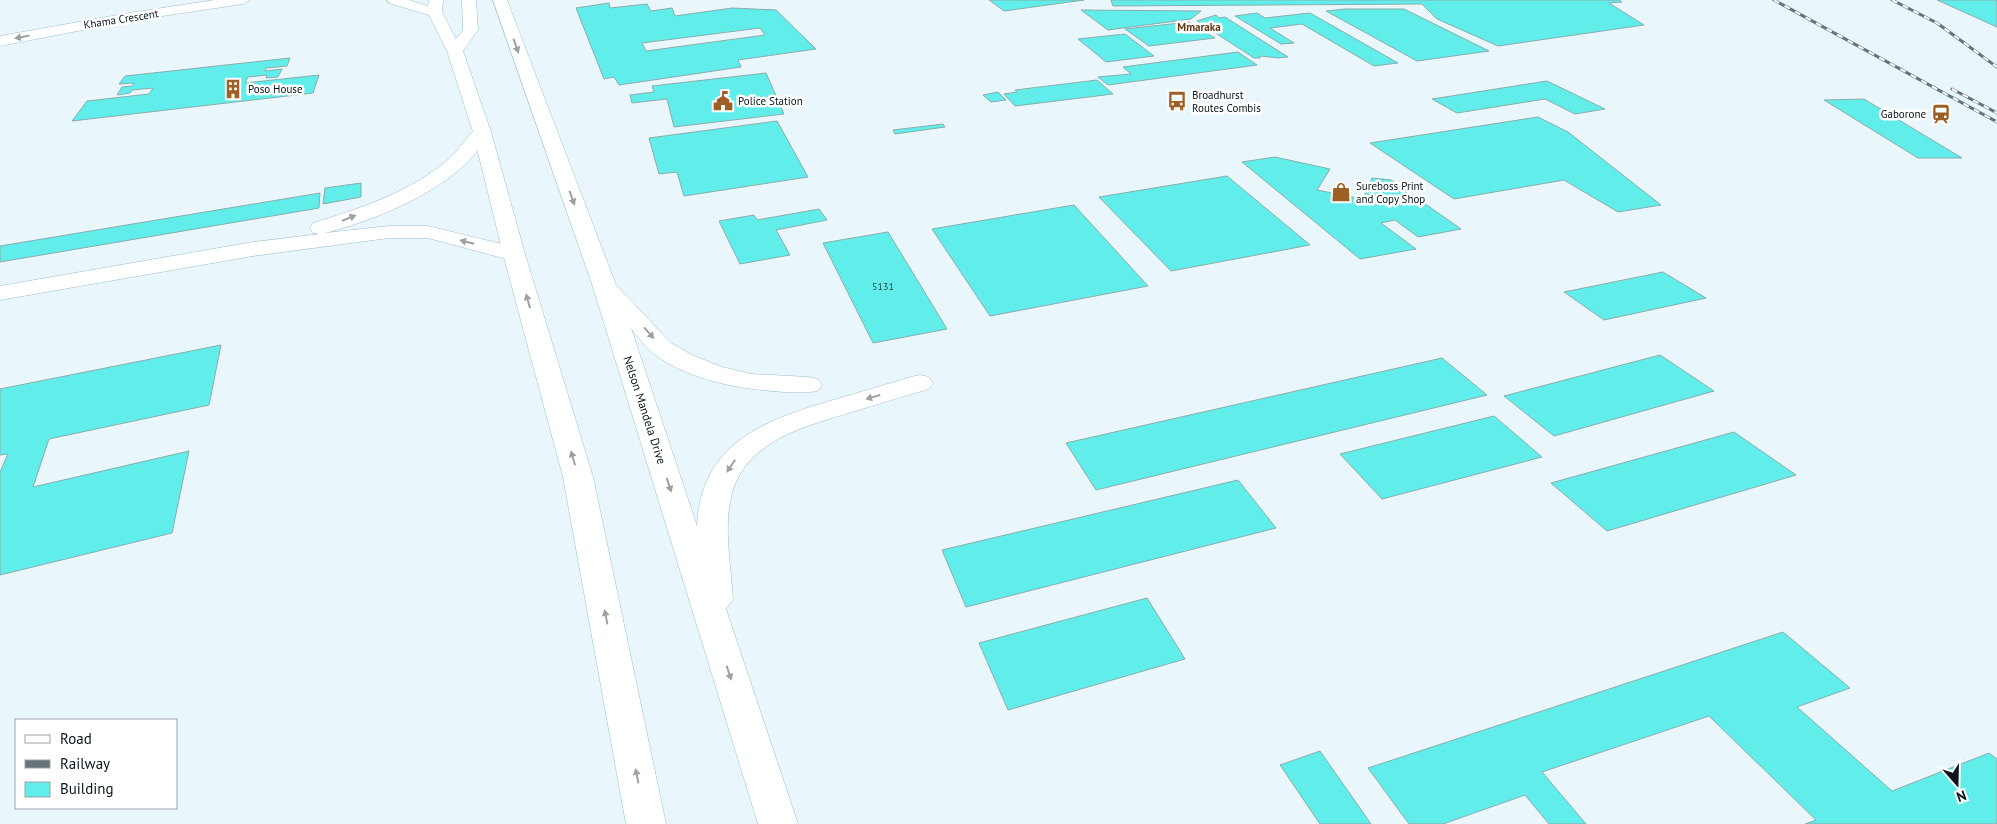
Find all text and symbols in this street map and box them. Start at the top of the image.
street label: Khama Crescent [83,6,160,32]
district label: Mmaraka [1177,20,1221,34]
one-way arrow [14,33,30,41]
one-way arrow [512,39,520,54]
building icon: Poso House [222,78,244,100]
place label: Poso House [248,82,303,96]
place label: Broadhurst Routes Combis [1192,88,1261,115]
public building icon: Police Station [712,90,734,112]
bus stop icon: Broadhurst Routes Combis [1166,90,1188,112]
place label: Police Station [738,94,803,108]
station icon: Gaborone [1930,103,1952,125]
place label: Gaborone [1881,107,1926,121]
place label: Sureboss Print and Copy Shop [1356,179,1425,206]
shop icon: Sureboss Print and Copy Shop [1330,181,1352,203]
one-way arrow [569,191,577,206]
one-way arrow [342,214,356,222]
one-way arrow [460,238,475,246]
house number: 5131 [872,280,894,293]
one-way arrow [523,294,531,309]
one-way arrow [643,327,655,339]
street label: Nelson Mandela Drive [620,354,670,466]
one-way arrow [865,393,880,401]
one-way arrow [568,450,576,465]
one-way arrow [726,460,736,473]
one-way arrow [666,477,674,492]
one-way arrow [601,608,609,624]
one-way arrow [726,666,734,681]
legend [15,719,178,809]
text: Road [60,729,92,748]
text: Railway [60,754,110,773]
north arrow [1932,759,1982,809]
one-way arrow [632,768,640,784]
text: Building [60,779,114,798]
text: N [1954,786,1969,806]

